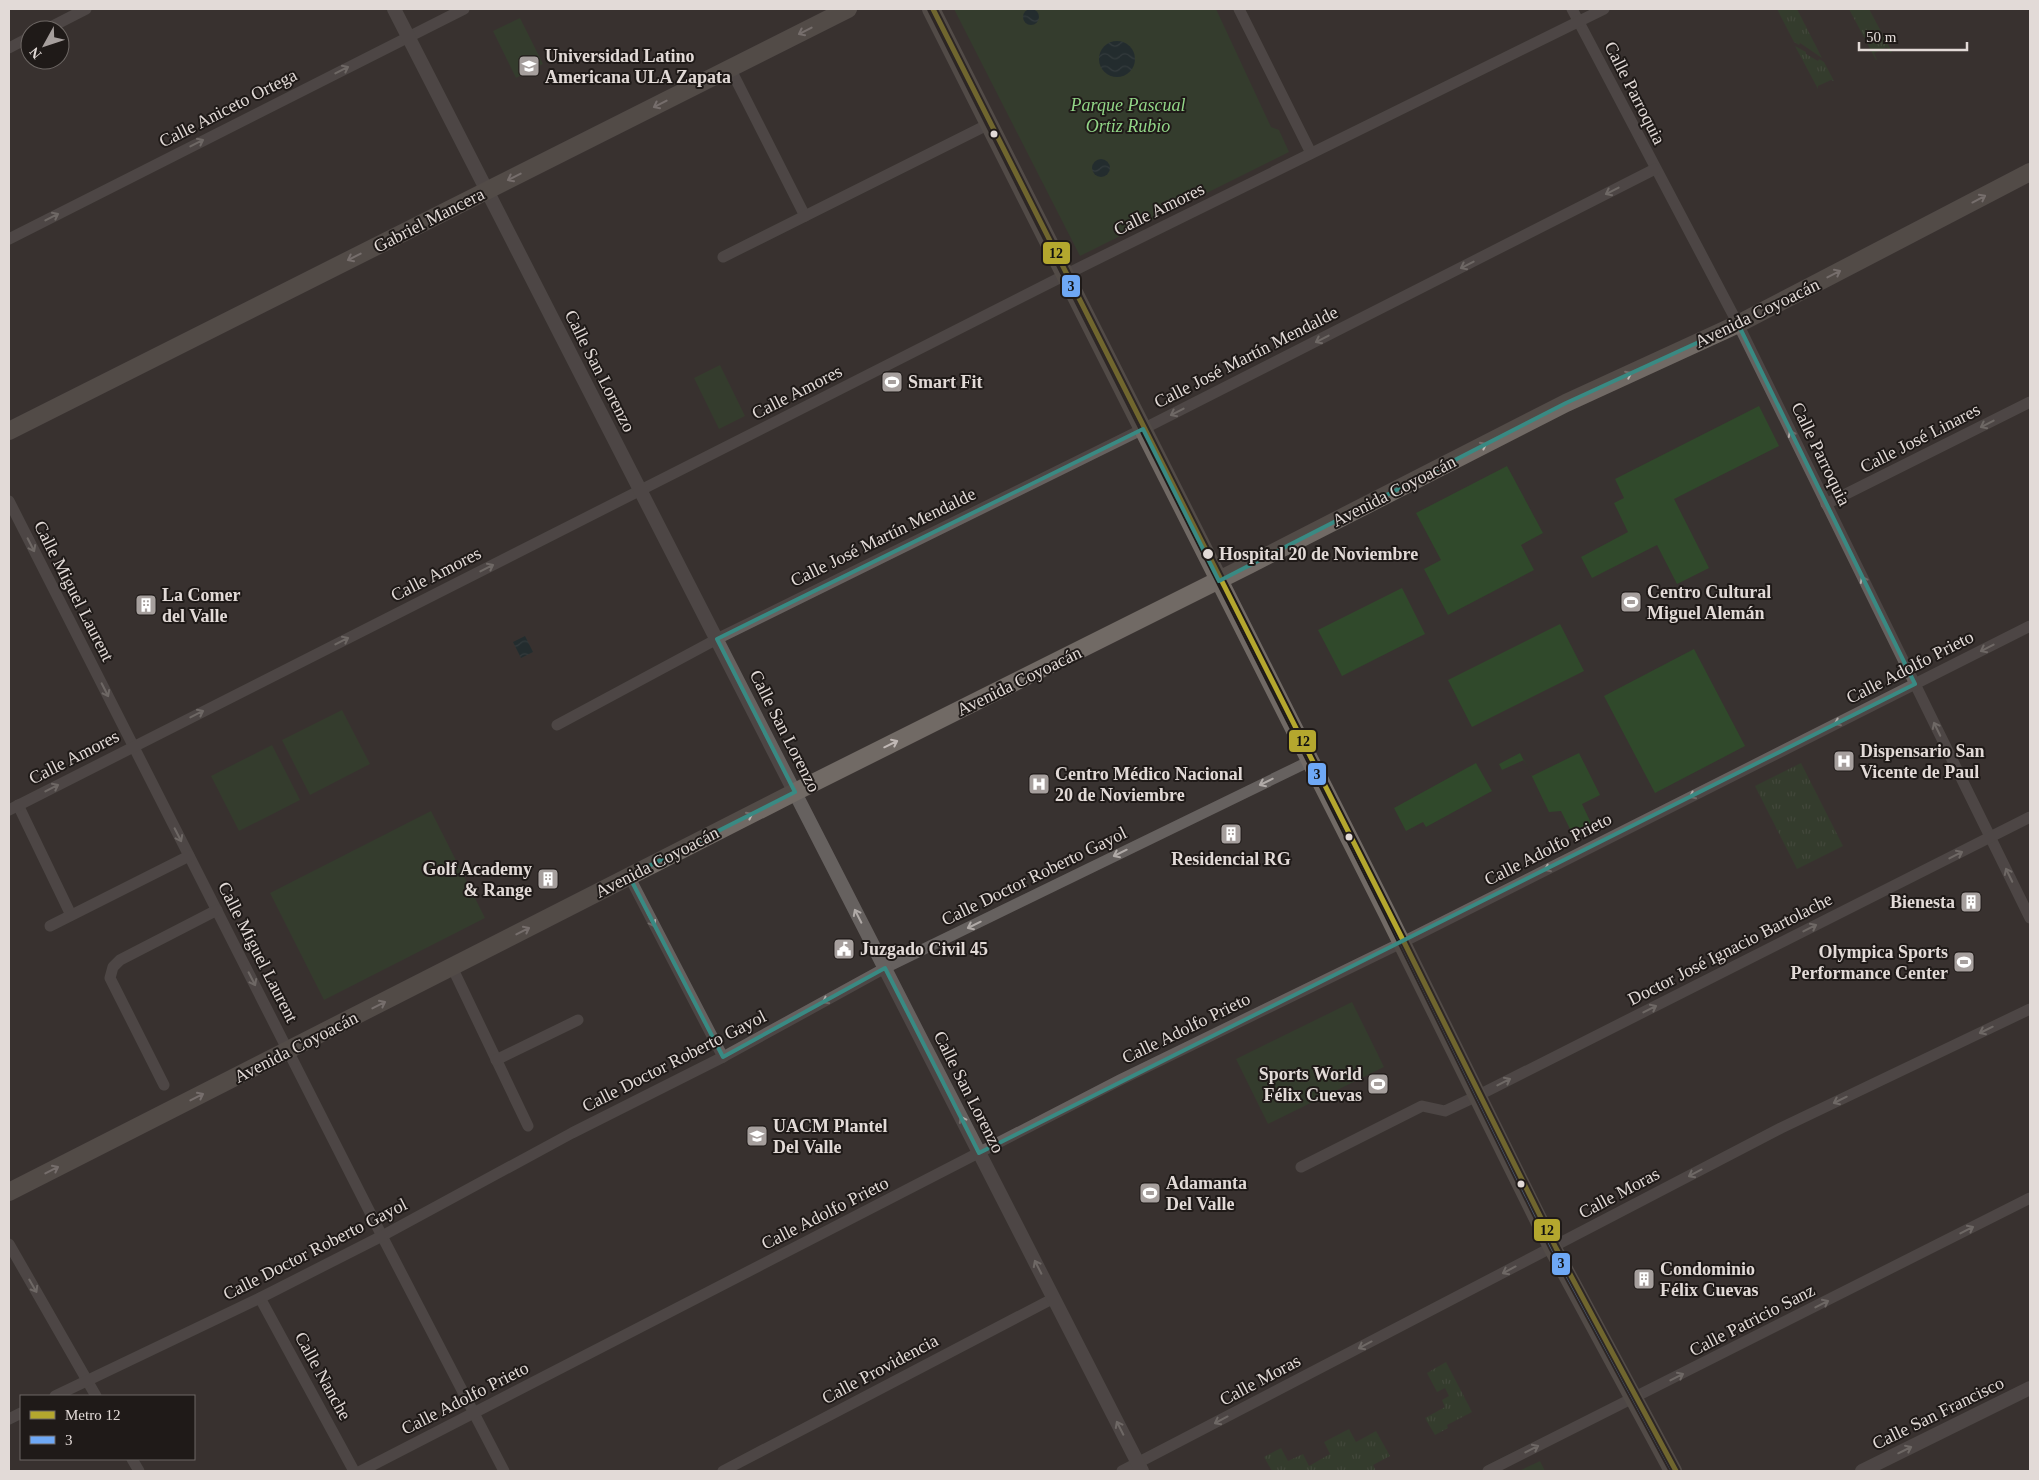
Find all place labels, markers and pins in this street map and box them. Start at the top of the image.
place label: Universidad Latino Americana ULA Zapata [545,46,731,87]
school or university icon: Universidad Latino Americana ULA Zapata [517,54,541,78]
unlabelled marker [989,129,999,139]
sports icon: Smart Fit [880,370,904,394]
place label: Smart Fit [908,372,982,392]
place label: Hospital 20 de Noviembre [1219,544,1418,564]
marker: Hospital 20 de Noviembre [1201,547,1215,561]
place label: Centro Cultural Miguel Alemán [1647,582,1771,623]
place label: La Comer del Valle [162,585,240,626]
sports icon: Centro Cultural Miguel Alemán [1619,590,1643,614]
building icon: La Comer del Valle [134,593,158,617]
place label: Dispensario San Vicente de Paul [1860,741,1985,782]
hospital icon: Dispensario San Vicente de Paul [1832,749,1856,773]
place label: Centro Médico Nacional 20 de Noviembre [1055,764,1243,805]
hospital icon: Centro Médico Nacional 20 de Noviembre [1027,772,1051,796]
building icon: Residencial RG [1219,822,1243,846]
unlabelled marker [1344,832,1354,842]
place label: Residencial RG [1171,849,1291,869]
place label: Golf Academy & Range [423,859,532,900]
building icon: Golf Academy & Range [536,867,560,891]
building icon: Bienesta [1959,890,1983,914]
place label: Bienesta [1890,892,1955,912]
public building icon: Juzgado Civil 45 [832,937,856,961]
place label: Juzgado Civil 45 [860,939,988,959]
place label: Olympica Sports Performance Center [1791,942,1948,983]
sports icon: Olympica Sports Performance Center [1952,950,1976,974]
place label: Sports World Félix Cuevas [1259,1064,1362,1105]
sports icon: Sports World Félix Cuevas [1366,1072,1390,1096]
place label: UACM Plantel Del Valle [773,1116,887,1157]
school or university icon: UACM Plantel Del Valle [745,1124,769,1148]
place label: Adamanta Del Valle [1166,1173,1247,1214]
unlabelled marker [1516,1179,1526,1189]
sports icon: Adamanta Del Valle [1138,1181,1162,1205]
place label: Condominio Félix Cuevas [1660,1259,1759,1300]
building icon: Condominio Félix Cuevas [1632,1267,1656,1291]

